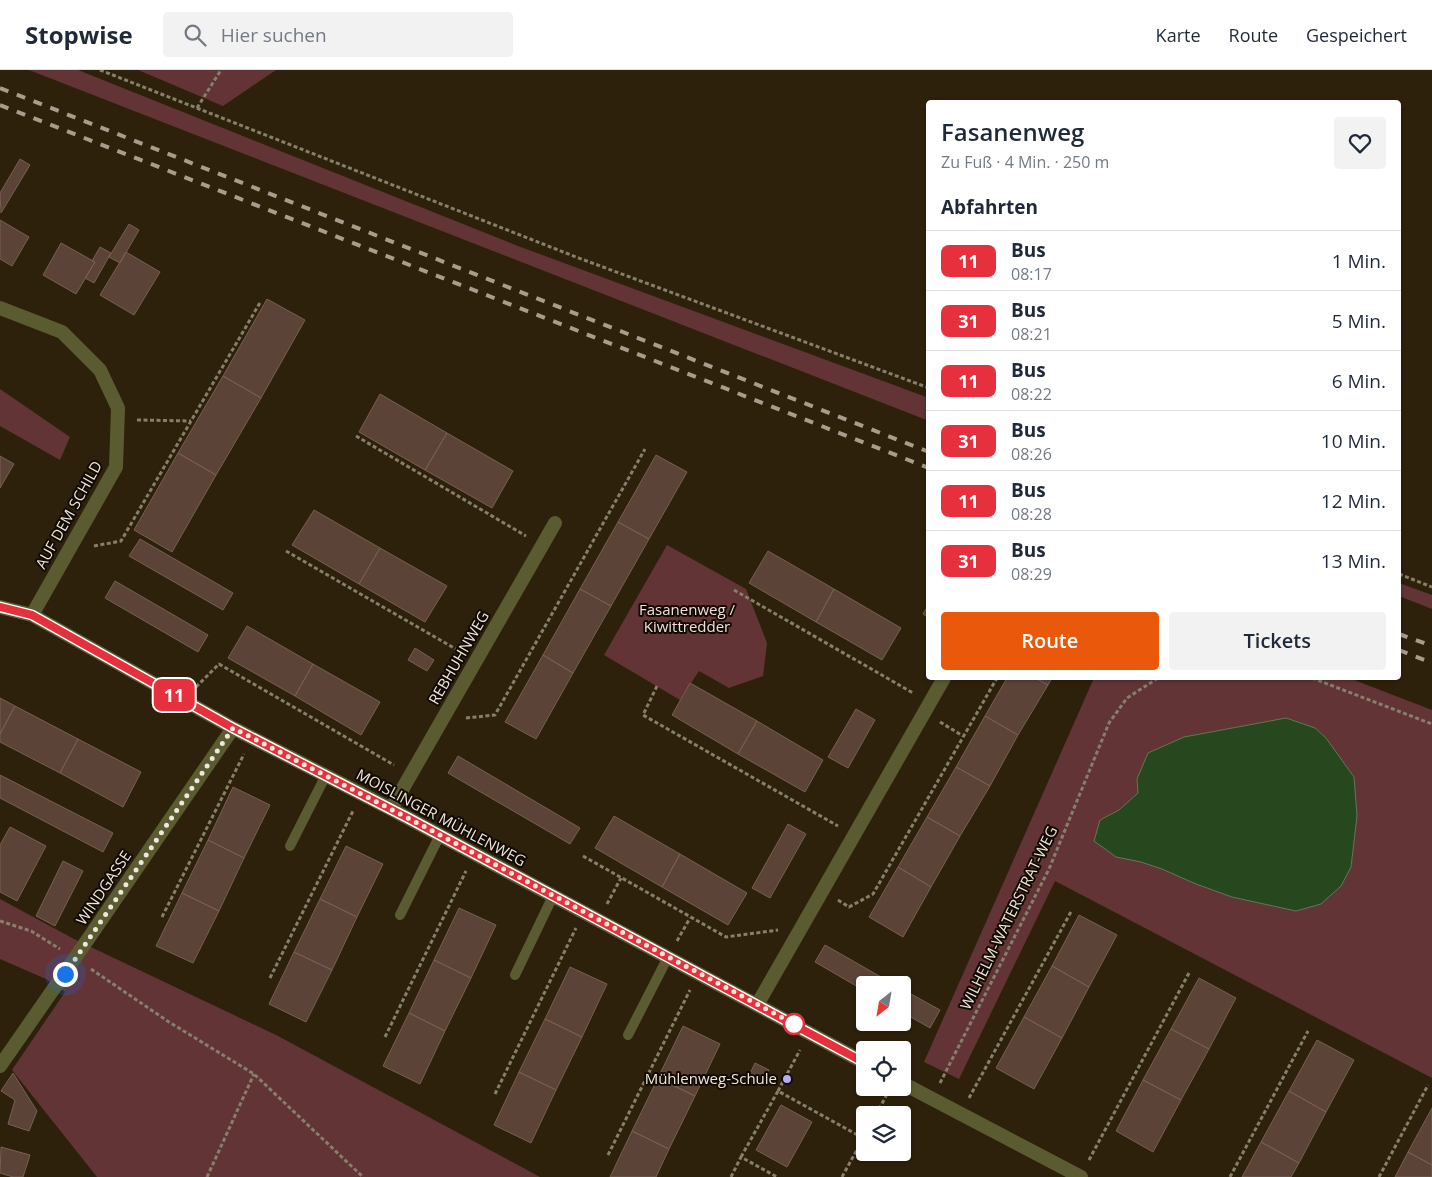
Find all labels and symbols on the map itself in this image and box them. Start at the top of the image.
street label: AUF DEM SCHILD [30,457,106,572]
park label: Fasanenweg / Kiwittredder [639,599,735,636]
street label: REBHUHNWEG [423,607,493,708]
line badge: 11 [152,679,196,711]
street label: MOISLINGER MÜHLENWEG [353,764,530,870]
street label: WILHELM-WATERSTRAT-WEG [955,822,1061,1013]
street label: WINDGASSE [71,846,135,928]
your location [53,962,78,987]
north arrow [856,976,911,1031]
unlabelled marker [783,1013,805,1035]
place label: Mühlenweg-Schule [645,1068,777,1088]
marker: Mühlenweg-Schule [781,1073,793,1085]

